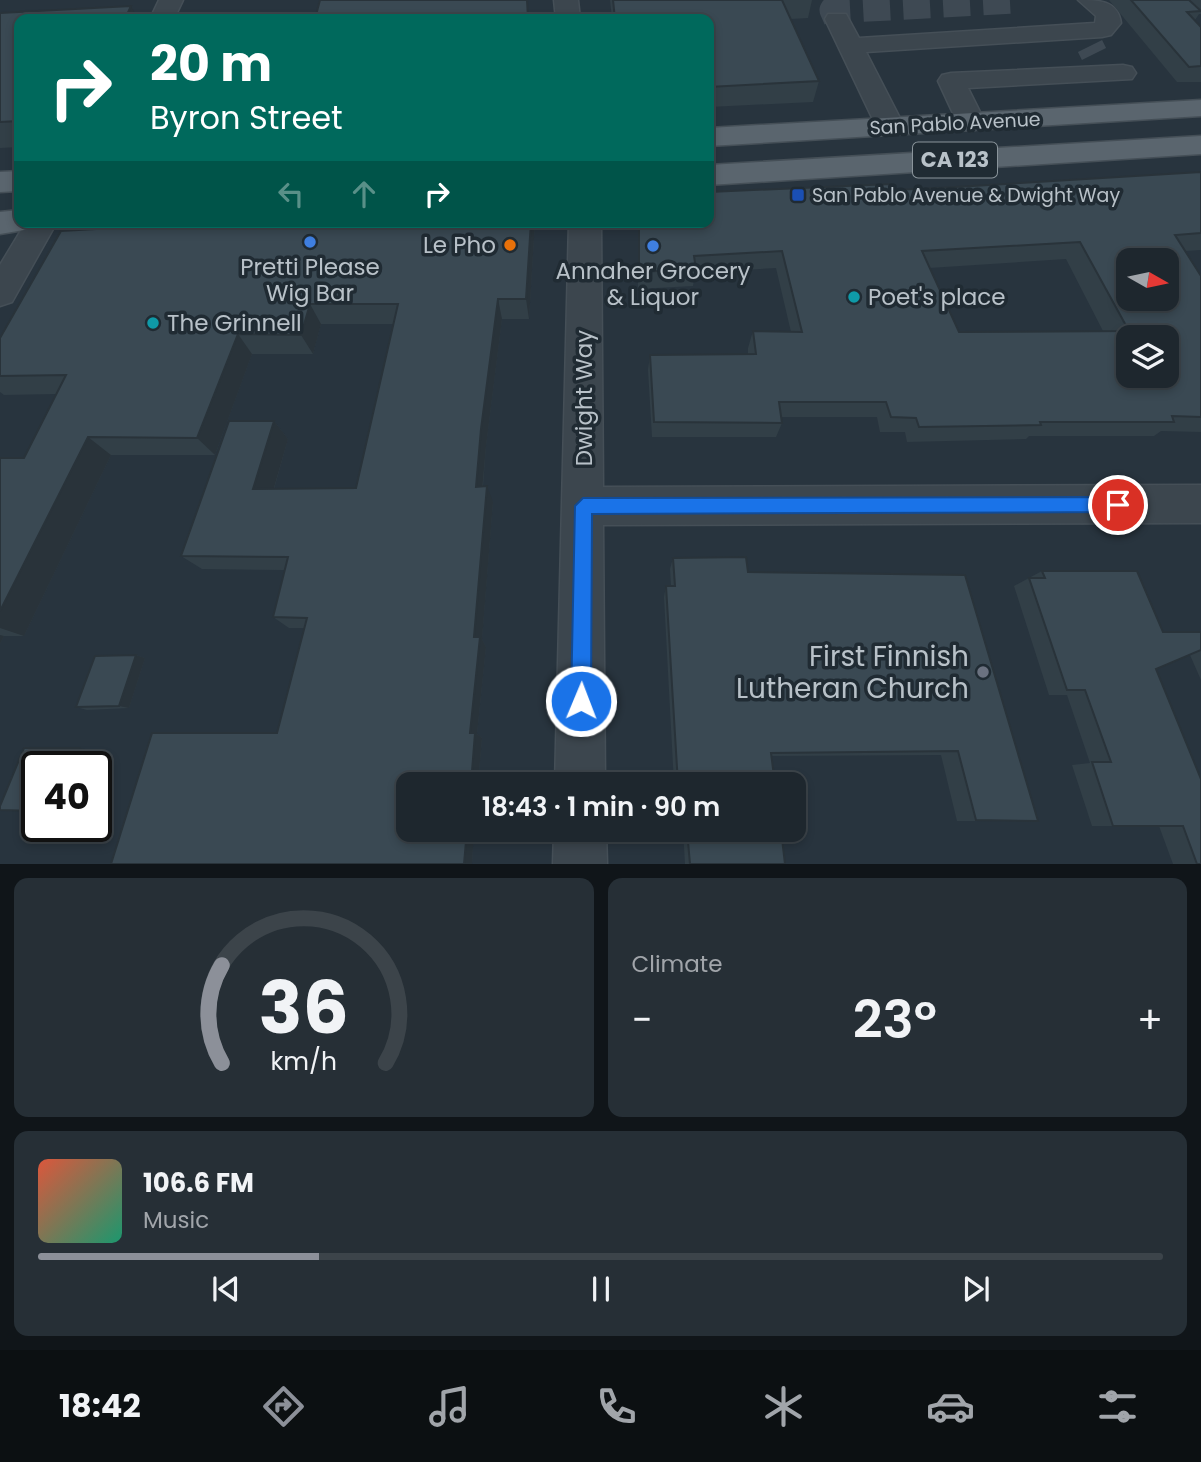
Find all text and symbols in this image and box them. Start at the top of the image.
text: 20 m [150,30,272,98]
icon: right [35,42,126,133]
text: Byron Street [150,95,343,140]
street label: San Pablo Avenue [869,106,1041,141]
road number: CA 123 [913,142,997,178]
icon: left [272,175,310,213]
icon: ahead [345,175,383,213]
icon: right [418,175,456,213]
place label: San Pablo Avenue & Dwight Way [812,182,1120,209]
marker: San Pablo Avenue & Dwight Way [790,187,806,203]
place label: Le Pho [423,229,496,261]
marker: Pretti Please Wig Bar [302,234,318,250]
marker: Le Pho [502,237,518,253]
marker: Annaher Grocery & Liquor [645,238,661,254]
north arrow [1116,248,1180,312]
map controls [1116,248,1179,388]
place label: Pretti Please Wig Bar [240,251,380,309]
place label: Annaher Grocery & Liquor [555,255,751,313]
place label: Poet's place [868,281,1005,313]
marker: Poet's place [846,289,862,305]
place label: The Grinnell [167,307,302,339]
marker: The Grinnell [145,315,161,331]
button: layers [1116,325,1179,388]
street label: Dwight Way [568,330,600,466]
pin [1088,475,1148,535]
icon: arrive [1099,486,1137,524]
place label: First Finnish Lutheran Church [736,637,969,708]
position arrow [544,664,618,738]
marker: First Finnish Lutheran Church [975,664,991,680]
speed limit sign: 40 [21,751,112,842]
text: 18:43 · 1 min · 90 m [482,789,720,825]
text: Climate [632,948,722,980]
text: 36 [259,958,349,1059]
text: 23° [853,983,937,1056]
text: − [632,993,652,1046]
text: + [1137,993,1163,1046]
text: km/h [270,1044,337,1079]
text: 106.6 FM [143,1165,254,1201]
text: Music [143,1204,209,1236]
icon: previous [207,1270,245,1308]
icon: pause [582,1270,620,1308]
icon: next [957,1270,995,1308]
icon: directions [259,1382,308,1431]
icon: music [425,1382,474,1431]
icon: phone [592,1382,641,1431]
icon: climate [759,1382,808,1431]
icon: car [926,1382,975,1431]
icon: filters [1093,1382,1142,1431]
text: 18:42 [59,1383,141,1428]

